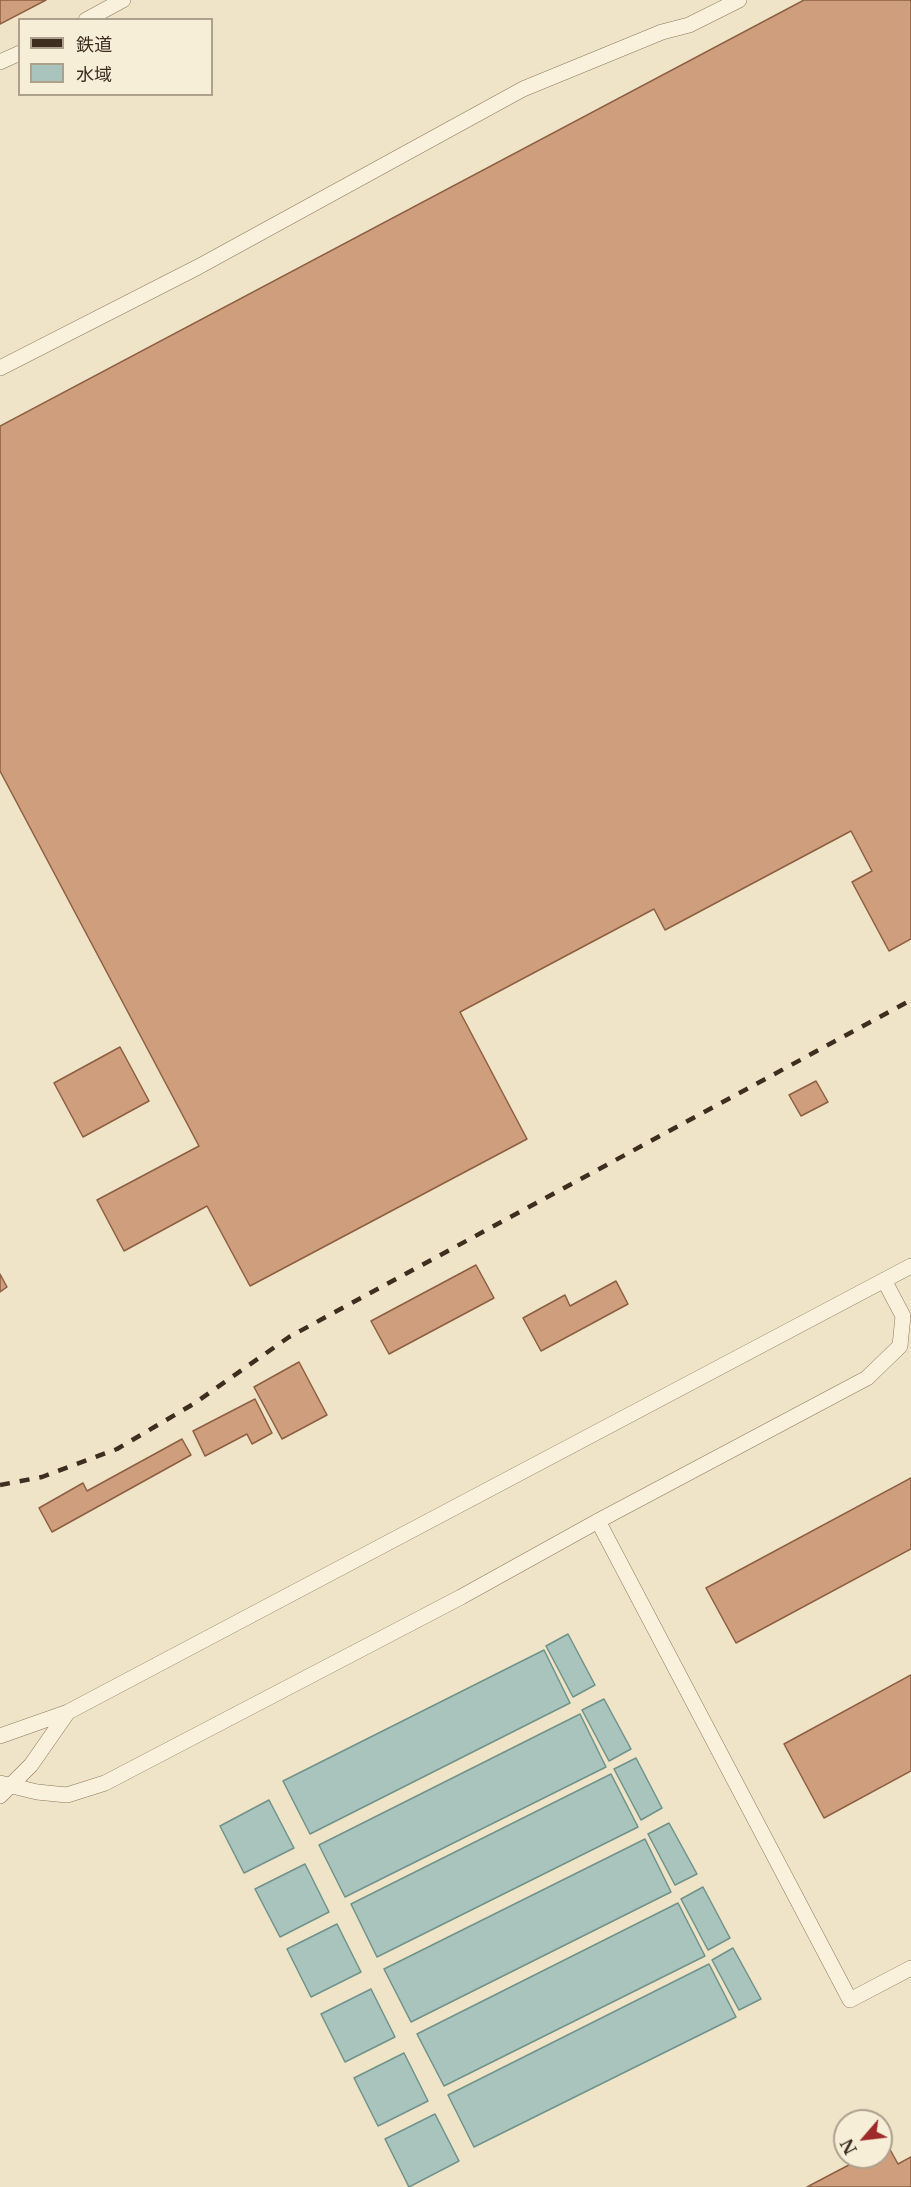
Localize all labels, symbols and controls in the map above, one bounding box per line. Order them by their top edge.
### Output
legend [18,18,213,96]
text: 鉄道 [76,34,112,56]
text: 水域 [76,64,112,86]
north arrow [833,2109,893,2169]
text: N [837,2135,861,2158]

